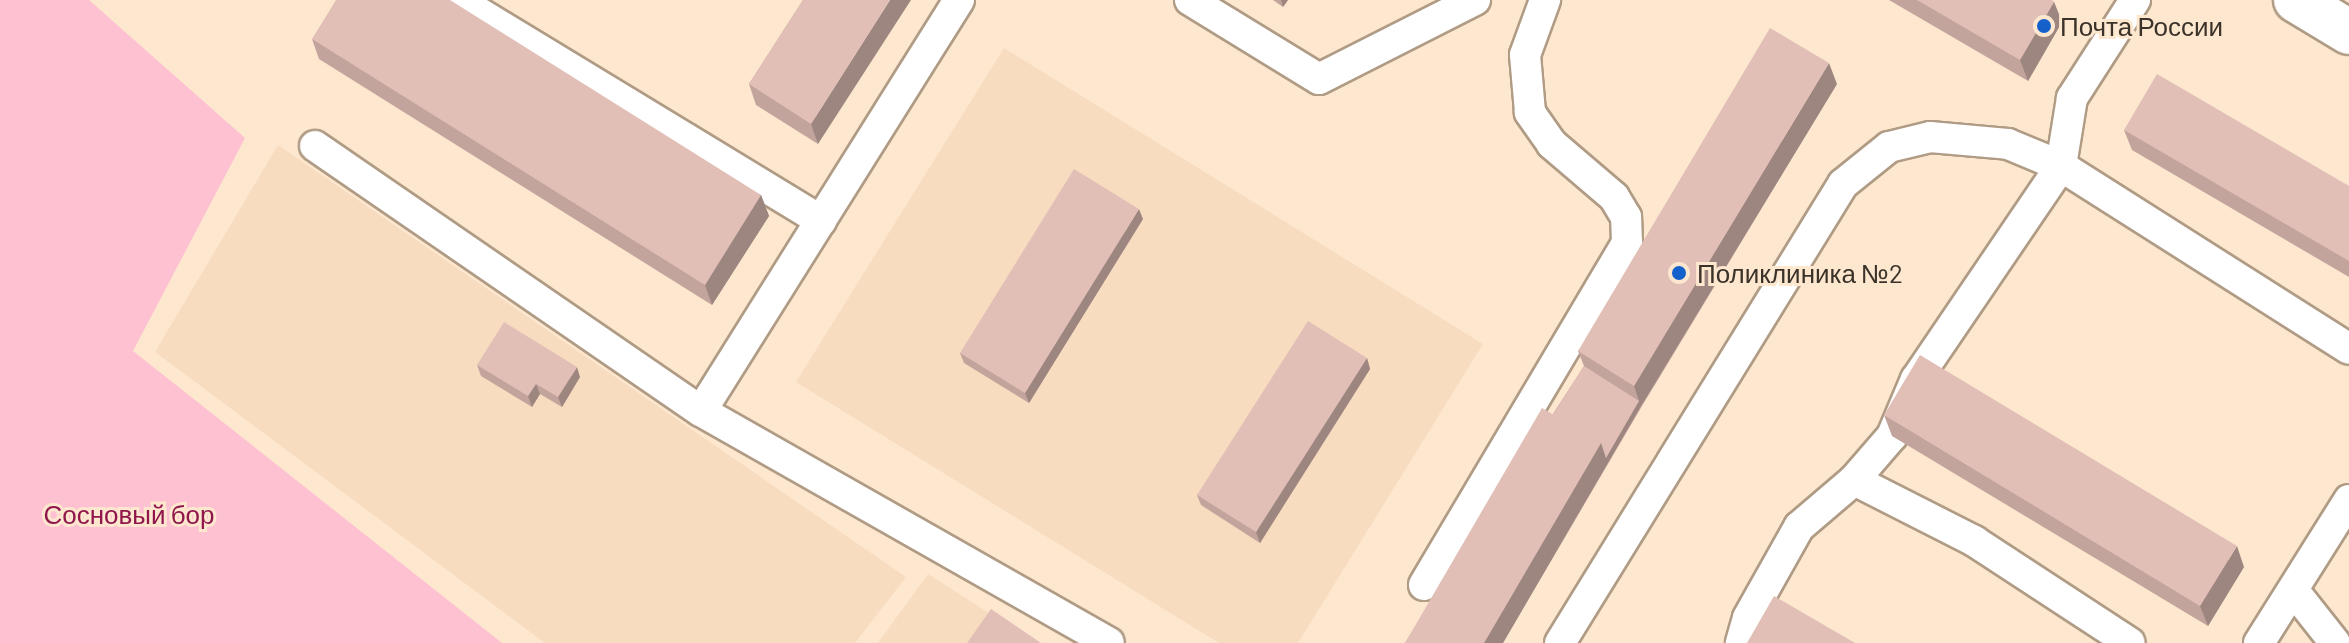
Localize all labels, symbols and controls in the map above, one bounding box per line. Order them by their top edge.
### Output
place label: Почта России [2060,10,2223,42]
marker: Почта России [2035,17,2053,35]
place label: Поликлиника №2 [1697,257,1903,289]
marker: Поликлиника №2 [1668,262,1690,284]
park label: Сосновый бор [43,498,215,530]

